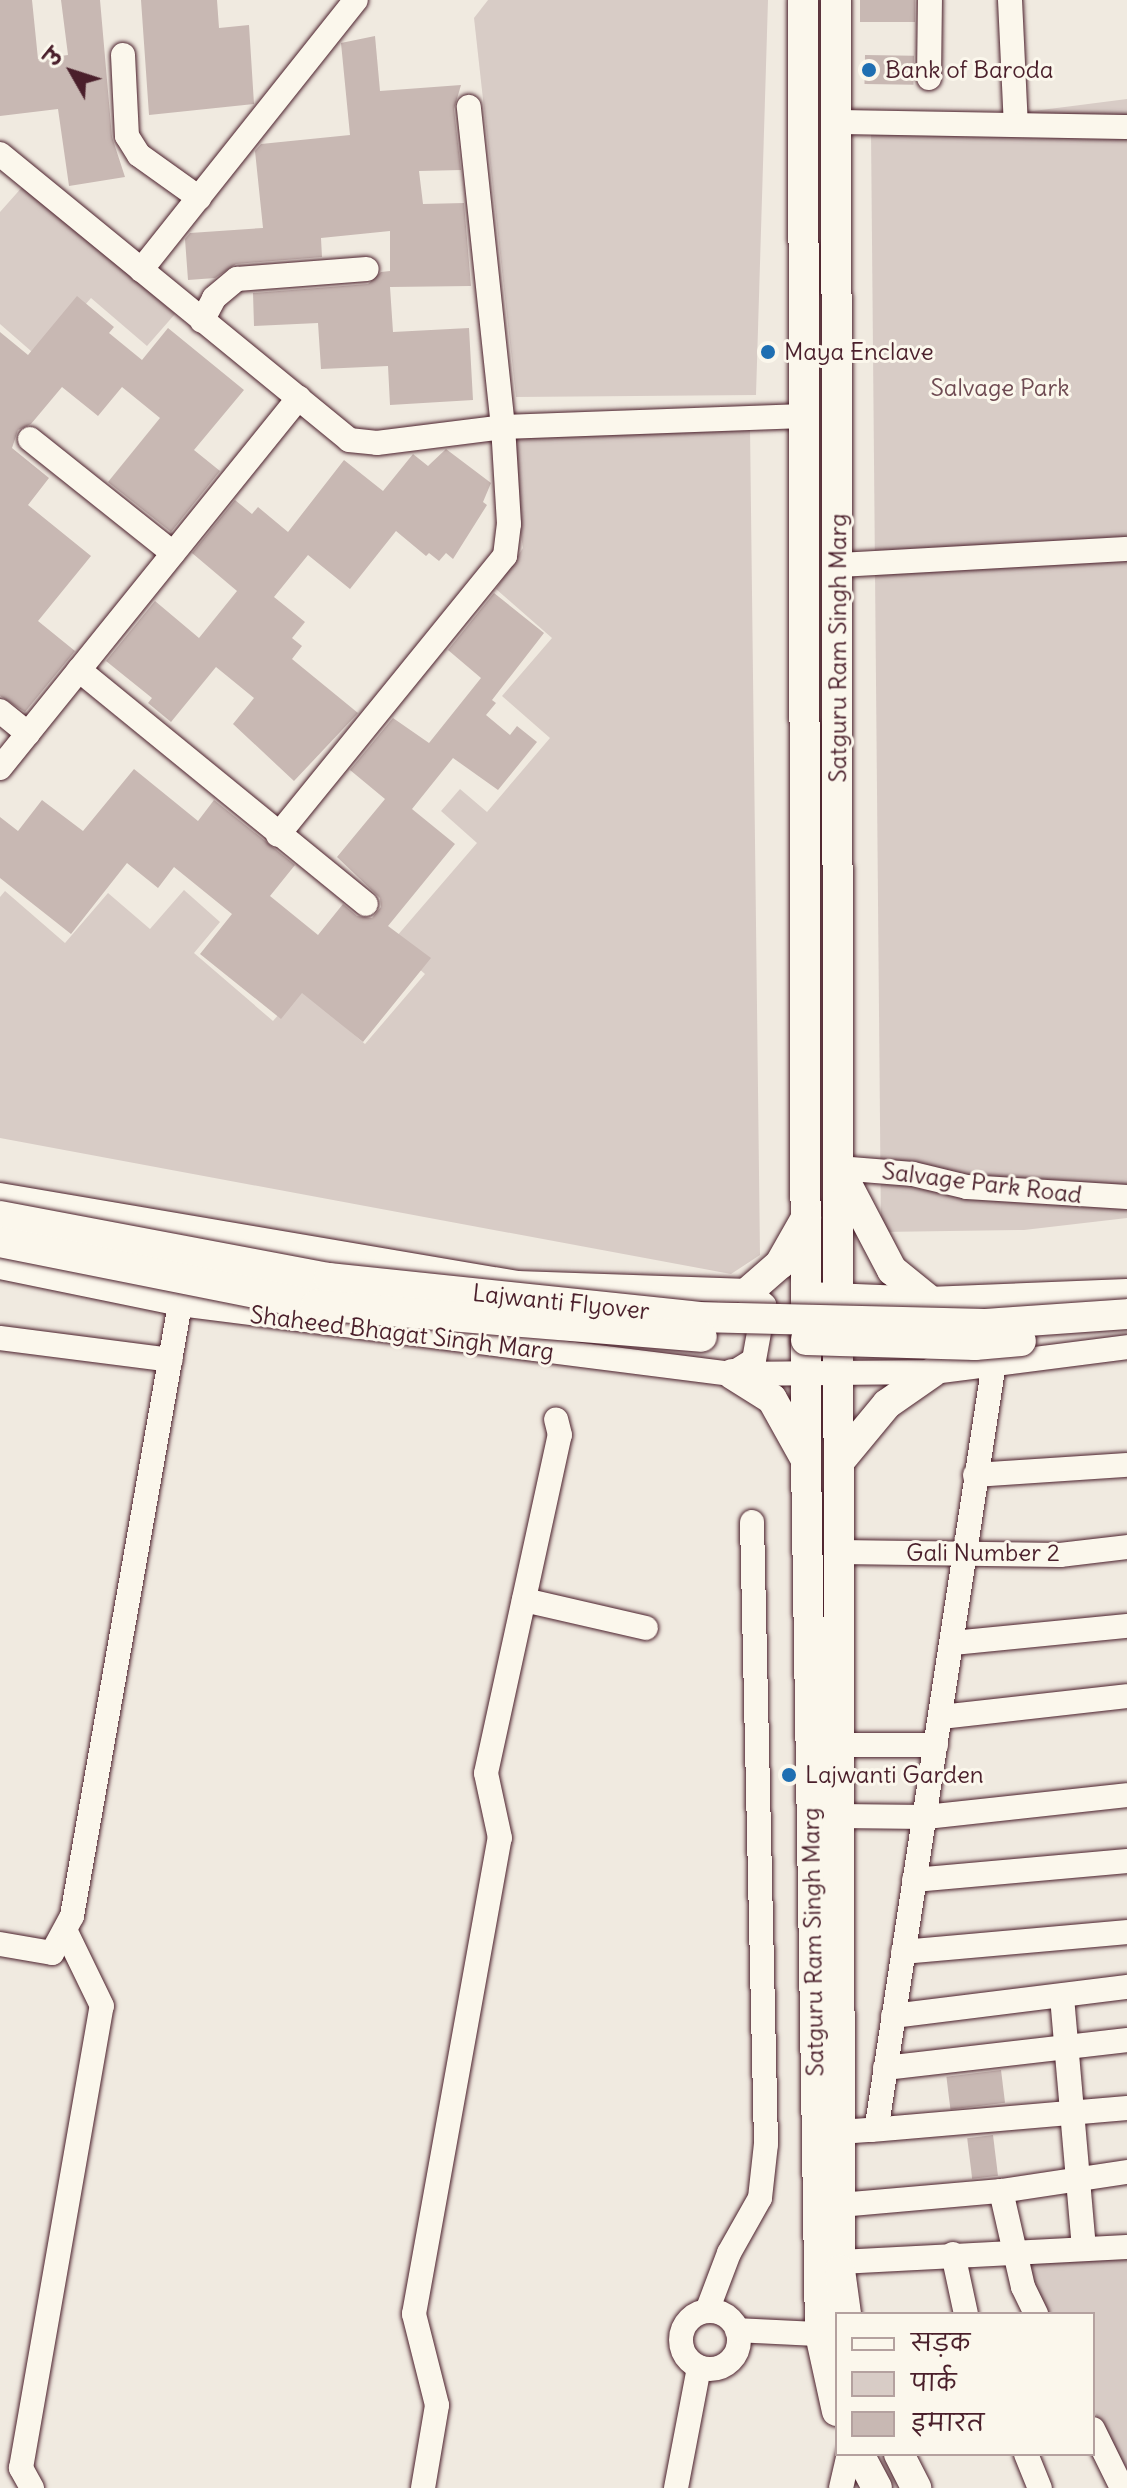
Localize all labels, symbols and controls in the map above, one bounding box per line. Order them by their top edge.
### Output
north arrow [32,32,112,112]
text: उ [38,42,69,71]
place label: Bank of Baroda [885,56,1053,84]
marker: Bank of Baroda [860,61,878,79]
place label: Maya Enclave [784,338,934,366]
marker: Maya Enclave [759,343,777,361]
park label: Salvage Park [930,374,1070,402]
street label: Satguru Ram Singh Marg [824,513,852,783]
street label: Salvage Park Road [880,1156,1084,1210]
street label: Lajwanti Flyover [471,1278,651,1326]
street label: Shaheed Bhagat Singh Marg [248,1300,556,1366]
street label: Gali Number 2 [906,1539,1060,1567]
place label: Lajwanti Garden [805,1761,984,1789]
marker: Lajwanti Garden [780,1766,798,1784]
street label: Satguru Ram Singh Marg [796,1807,830,2077]
legend [835,2312,1095,2456]
text: सड़क [911,2327,970,2357]
text: पार्क [911,2367,956,2397]
text: इमारत [911,2407,984,2437]

